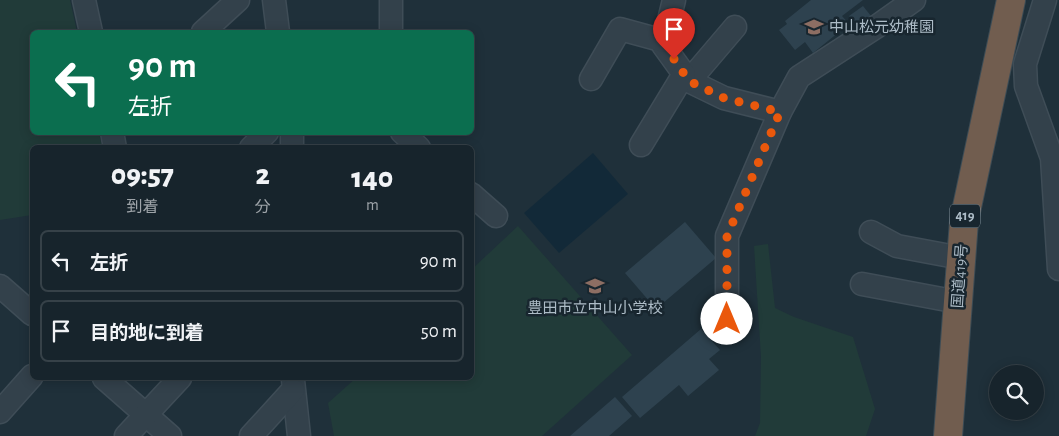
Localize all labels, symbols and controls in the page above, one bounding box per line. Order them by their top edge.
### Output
pin [653,8,695,59]
icon: arrive [660,15,688,43]
school or university icon: 中山松元幼稚園 [803,16,825,38]
place label: 中山松元幼稚園 [829,19,934,35]
text: 90 m [128,49,197,84]
icon: left [45,50,110,115]
text: 左折 [128,96,172,118]
text: 09:57 [111,160,174,190]
text: 2 [255,160,270,190]
text: 140 [351,163,393,193]
text: m [366,197,379,213]
text: 到着 [126,199,158,215]
text: 分 [255,199,271,215]
road number: 419 [950,205,980,228]
street label: 国道419号 [949,243,970,309]
icon: left [47,247,75,275]
text: 90 m [420,252,457,271]
text: 左折 [90,254,128,273]
school or university icon: 豊田市立中山小学校 [584,275,606,297]
position arrow [700,292,752,344]
place label: 豊田市立中山小学校 [527,300,663,316]
icon: arrive [47,317,75,345]
text: 50 m [421,322,457,341]
text: 目的地に到着 [90,324,204,343]
map controls [989,365,1044,420]
button: search [989,365,1044,420]

